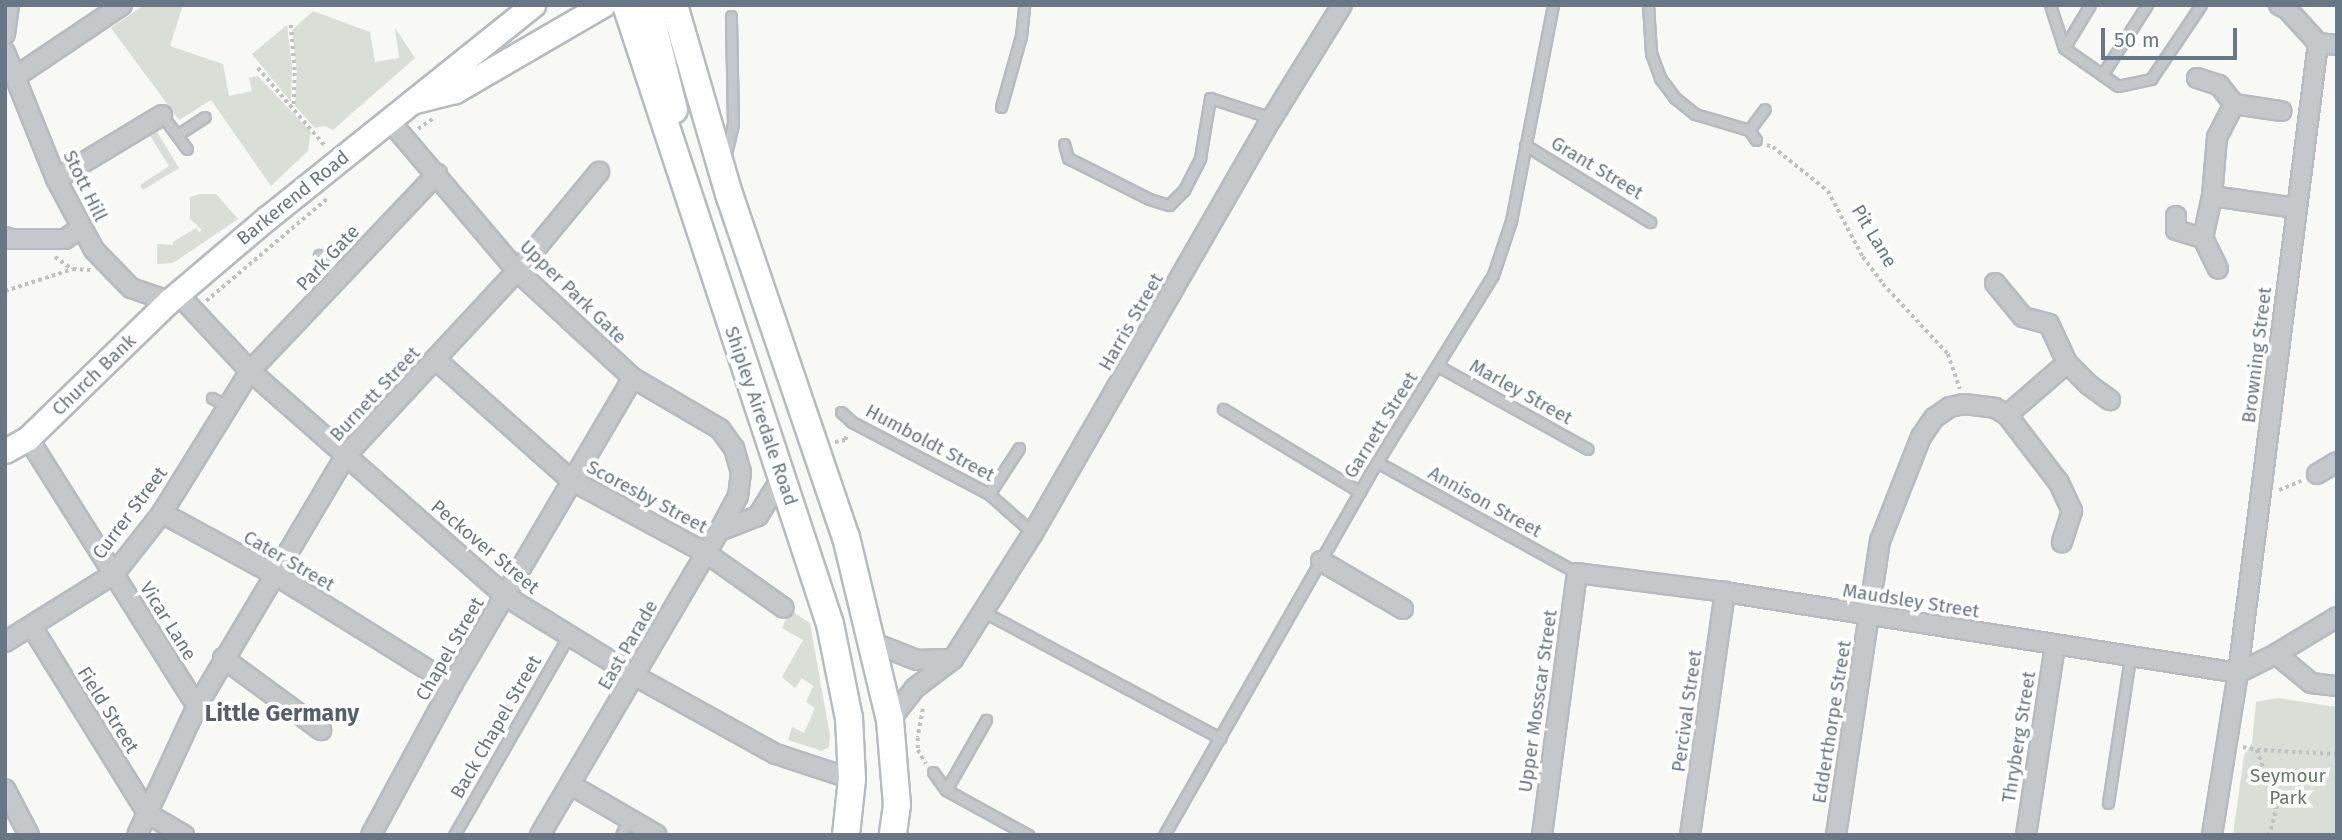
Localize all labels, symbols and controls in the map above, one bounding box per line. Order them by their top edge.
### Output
scale bar [2104,14,2240,58]
text: 50 m [2114,27,2160,53]
street label: Grant Street [1547,132,1647,204]
street label: Barkerend Road [232,146,354,250]
street label: Stott Hill [58,147,112,225]
street label: Pit Lane [1846,200,1902,272]
street label: Park Gate [292,220,364,296]
street label: Upper Park Gate [515,235,631,349]
street label: Harris Street [1094,269,1168,375]
street label: Browning Street [2237,286,2277,424]
street label: Shipley Airedale Road [720,323,802,509]
street label: Church Bank [47,329,141,421]
street label: Burnett Street [325,342,425,446]
street label: Marley Street [1466,354,1576,430]
street label: Garnett Street [1339,367,1423,483]
street label: Humboldt Street [862,399,998,487]
street label: Scoresby Street [583,456,711,538]
street label: Annison Street [1424,461,1546,543]
street label: Currer Street [88,462,172,564]
street label: Peckover Street [426,495,544,599]
street label: Cater Street [239,526,339,596]
street label: Vicar Lane [135,577,201,665]
street label: Maudsley Street [1841,579,1981,623]
street label: Chapel Street [411,593,489,705]
street label: East Parade [593,596,663,694]
street label: Upper Mosscar Street [1514,608,1562,794]
street label: Edderthorpe Street [1808,639,1856,805]
street label: Percival Street [1667,648,1707,774]
street label: Back Chapel Street [446,651,546,803]
street label: Field Street [72,662,144,758]
street label: Thryberg Street [1997,670,2041,804]
district label: Little Germany [205,699,359,727]
park label: Seymour Park [2250,765,2326,809]

